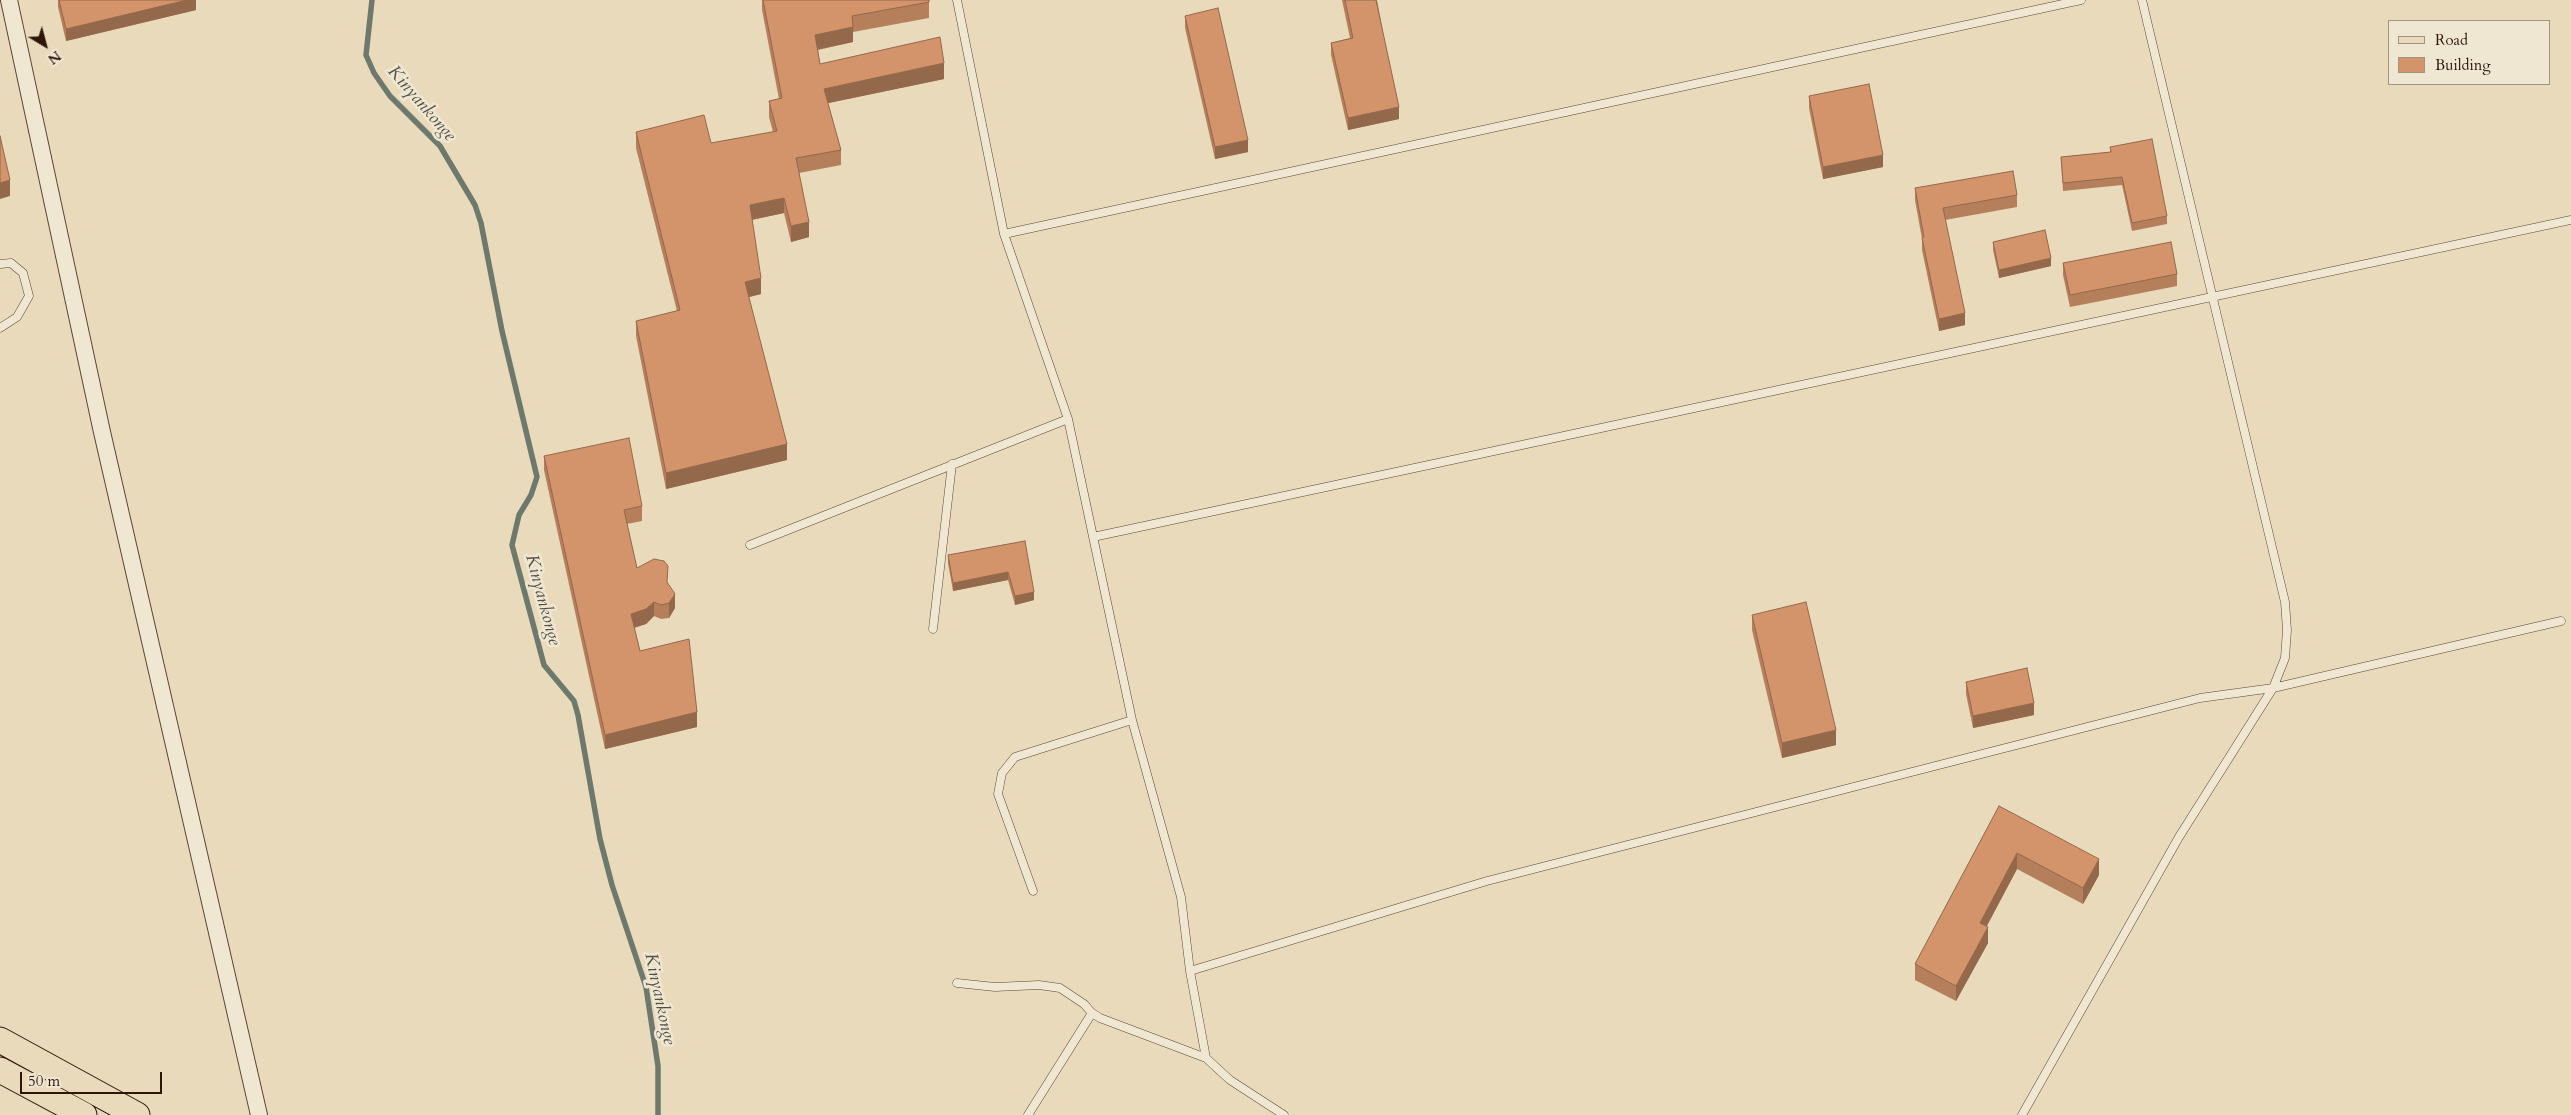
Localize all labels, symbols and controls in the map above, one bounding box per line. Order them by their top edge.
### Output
north arrow [20,20,70,70]
legend [2388,20,2551,85]
text: Road [2435,30,2468,50]
text: N [44,46,65,69]
text: Building [2435,55,2491,75]
water label: Kinyankonge [382,62,460,146]
water label: Kinyankonge [520,552,564,648]
water label: Kinyankonge [639,951,679,1047]
scale bar [22,1062,165,1094]
text: 50 m [28,1071,60,1091]

